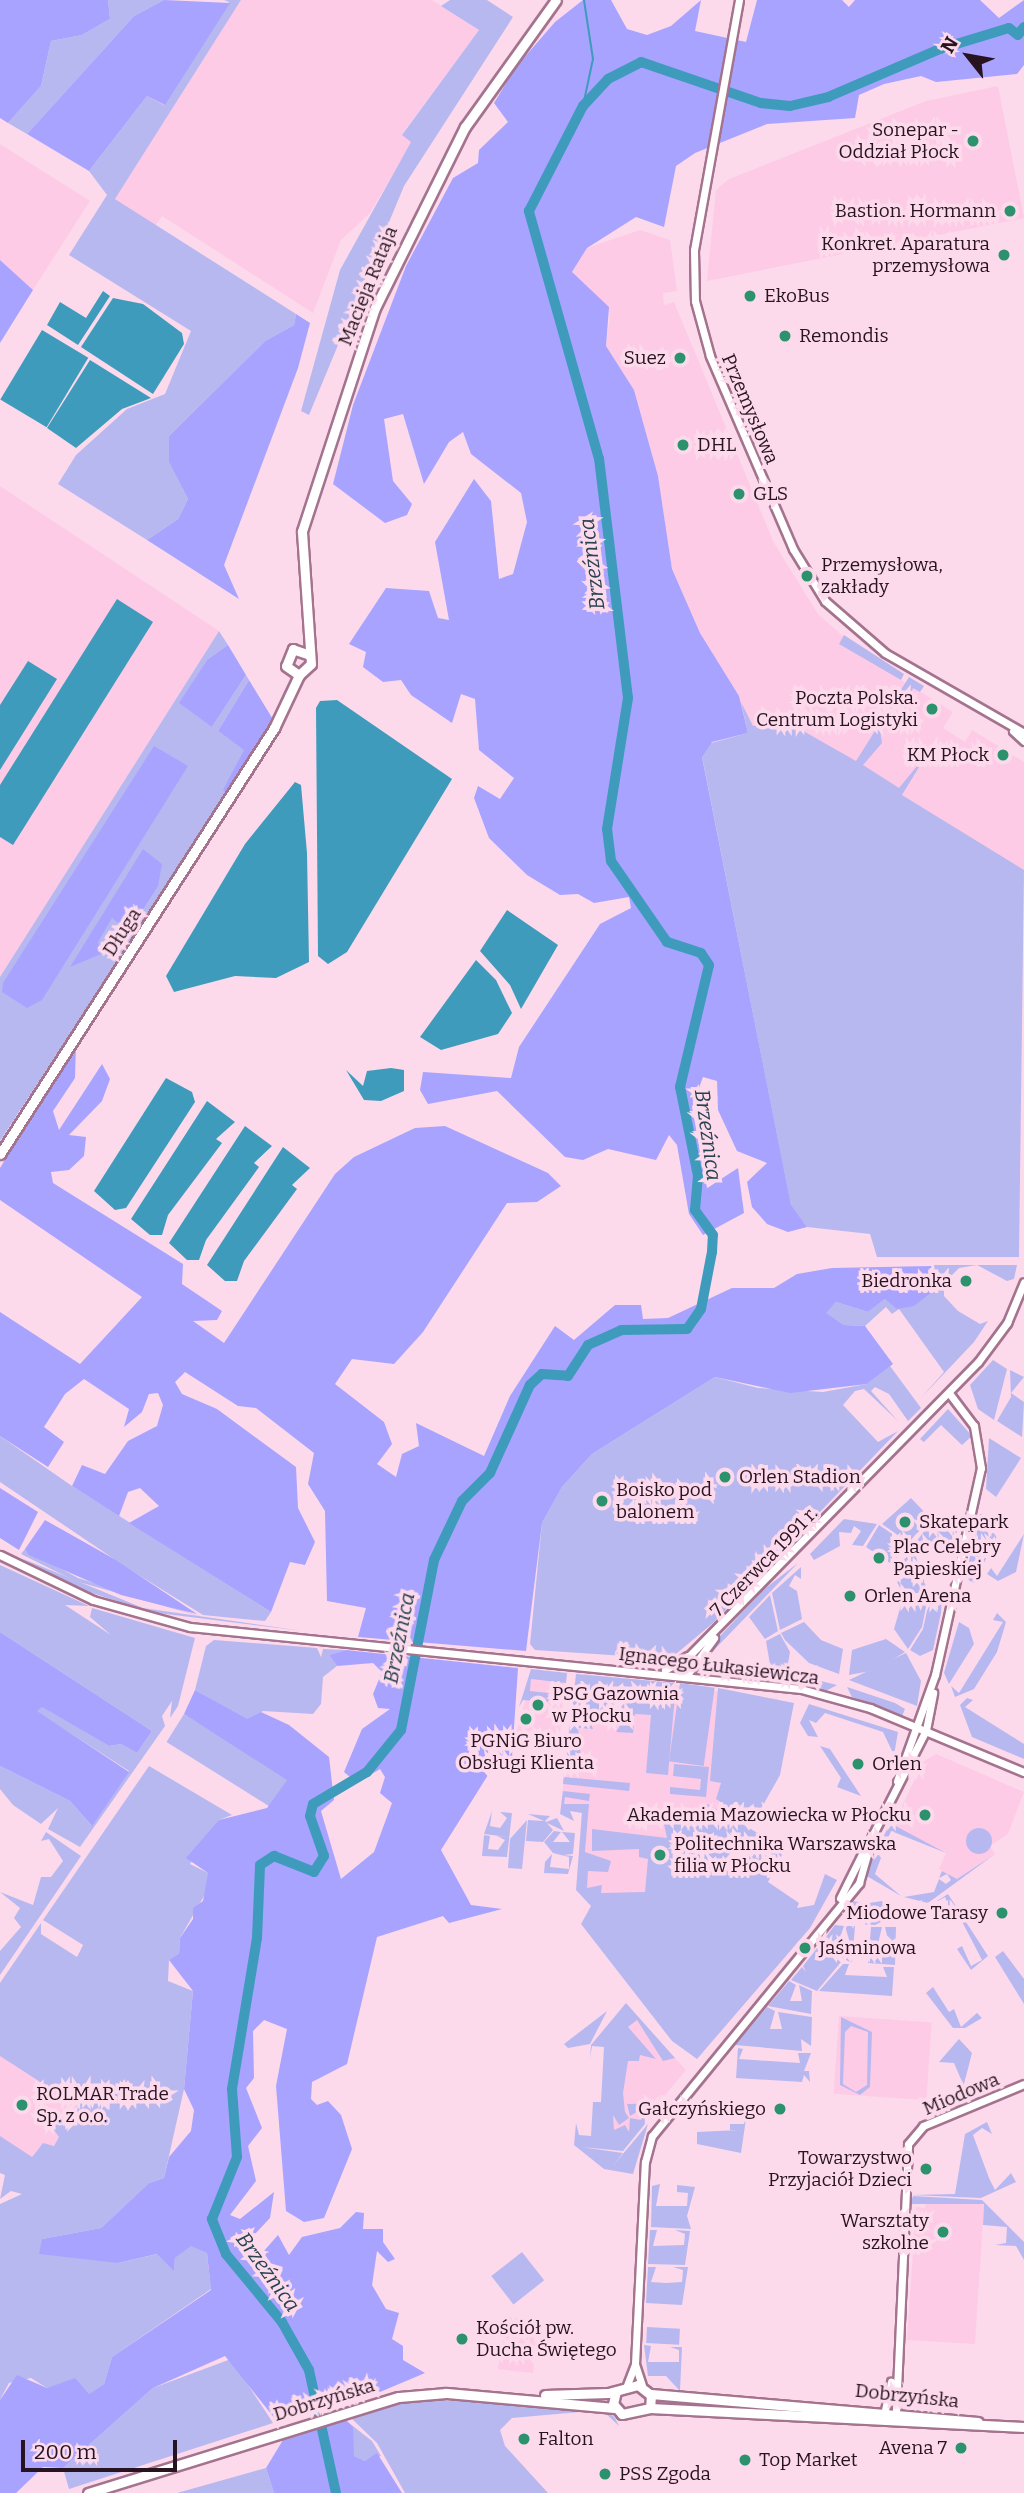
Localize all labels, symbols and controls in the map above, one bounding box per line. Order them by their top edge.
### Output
north arrow [933,21,1003,91]
text: N [936,33,963,57]
place label: Sonepar - Oddział Płock [839,119,959,163]
marker: Sonepar - Oddział Płock [965,133,981,149]
place label: Bastion. Hormann [835,200,996,222]
marker: Bastion. Hormann [1002,203,1018,219]
street label: Macieja Rataja [334,223,402,349]
place label: Konkret. Aparatura przemysłowa [821,233,990,277]
marker: Konkret. Aparatura przemysłowa [996,247,1012,263]
place label: EkoBus [764,285,830,307]
marker: EkoBus [742,288,758,304]
place label: Remondis [799,325,889,347]
marker: Remondis [777,328,793,344]
place label: Suez [624,347,666,369]
marker: Suez [672,350,688,366]
street label: Przemysłowa [717,350,783,468]
place label: DHL [697,434,736,456]
marker: DHL [675,437,691,453]
place label: GLS [753,483,788,505]
marker: GLS [731,486,747,502]
water label: Brzeźnica [574,517,610,611]
place label: Przemysłowa, zakłady [821,554,943,598]
marker: Przemysłowa, zakłady [799,568,815,584]
place label: Poczta Polska. Centrum Logistyki [756,687,918,731]
marker: Poczta Polska. Centrum Logistyki [924,701,940,717]
place label: KM Płock [907,744,989,766]
marker: KM Płock [995,747,1011,763]
street label: Długa [98,904,146,960]
water label: Brzeźnica [689,1088,727,1182]
place label: Biedronka [861,1270,952,1292]
marker: Biedronka [958,1273,974,1289]
place label: Orlen Stadion [739,1466,861,1488]
marker: Orlen Stadion [717,1469,733,1485]
place label: Boisko pod balonem [616,1479,712,1523]
marker: Boisko pod balonem [594,1493,610,1509]
street label: 7 Czerwca 1991 r. [706,1502,822,1622]
place label: Skatepark [919,1511,1009,1533]
marker: Skatepark [897,1514,913,1530]
place label: Plac Celebry Papieskiej [893,1536,1001,1580]
marker: Plac Celebry Papieskiej [871,1550,887,1566]
place label: Orlen Arena [864,1585,971,1607]
marker: Orlen Arena [842,1588,858,1604]
water label: Brzeźnica [378,1590,420,1686]
street label: Ignacego Łukasiewicza [618,1642,820,1690]
place label: PSG Gazownia w Płocku [552,1683,679,1727]
marker: PSG Gazownia w Płocku [530,1697,546,1713]
marker: PGNiG Biuro Obsługi Klienta [518,1711,534,1727]
place label: PGNiG Biuro Obsługi Klienta [458,1730,594,1774]
place label: Orlen [872,1753,922,1775]
marker: Orlen [850,1756,866,1772]
place label: Akademia Mazowiecka w Płocku [627,1804,911,1826]
marker: Akademia Mazowiecka w Płocku [917,1807,933,1823]
place label: Politechnika Warszawska filia w Płocku [674,1833,896,1877]
marker: Politechnika Warszawska filia w Płocku [652,1847,668,1863]
place label: Miodowe Tarasy [846,1902,988,1924]
marker: Miodowe Tarasy [994,1905,1010,1921]
place label: Jaśminowa [819,1937,916,1959]
marker: Jaśminowa [797,1940,813,1956]
street label: Miodowa [919,2068,1003,2120]
place label: ROLMAR Trade Sp. z o.o. [36,2083,169,2127]
marker: ROLMAR Trade Sp. z o.o. [14,2097,30,2113]
place label: Gałczyńskiego [638,2098,766,2120]
marker: Gałczyńskiego [772,2101,788,2117]
place label: Towarzystwo Przyjaciół Dzieci [768,2147,912,2191]
marker: Towarzystwo Przyjaciół Dzieci [918,2161,934,2177]
place label: Warsztaty szkolne [841,2210,929,2254]
marker: Warsztaty szkolne [935,2224,951,2240]
water label: Brzeźnica [231,2227,305,2317]
place label: Kościół pw. Ducha Świętego [476,2317,617,2361]
marker: Kościół pw. Ducha Świętego [454,2331,470,2347]
street label: Dobrzyńska [271,2374,377,2426]
street label: Dobrzyńska [854,2379,960,2413]
scale bar [24,2426,180,2470]
place label: Falton [538,2428,594,2450]
marker: Falton [516,2431,532,2447]
place label: Avena 7 [879,2437,947,2459]
text: 200 m [34,2439,97,2465]
marker: Avena 7 [953,2440,969,2456]
place label: Top Market [759,2449,858,2471]
marker: Top Market [737,2452,753,2468]
place label: PSS Zgoda [619,2463,711,2485]
marker: PSS Zgoda [597,2466,613,2482]

